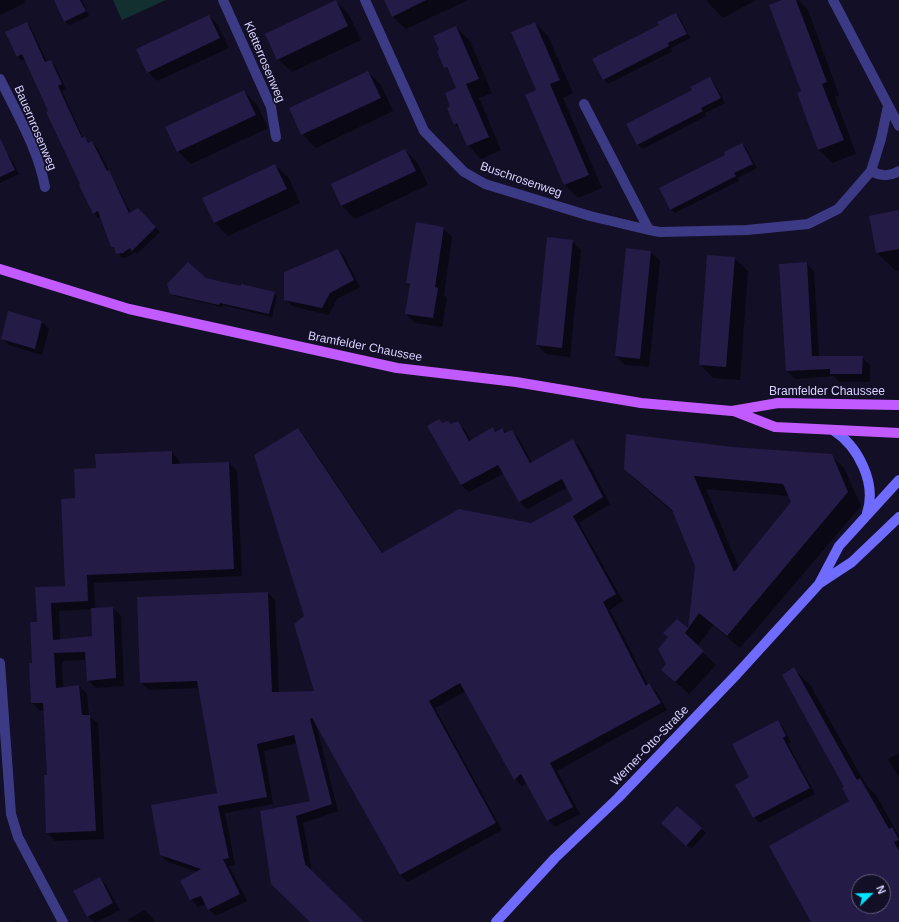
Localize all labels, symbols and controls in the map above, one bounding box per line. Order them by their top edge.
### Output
street label: Kletterrosenweg [240,19,288,105]
street label: Bauernrosenweg [11,83,59,173]
street label: Buschrosenweg [478,159,564,201]
street label: Bramfelder Chaussee [307,329,423,365]
street label: Bramfelder Chaussee [769,385,885,399]
street label: Werner-Otto-Straße [608,703,692,789]
north arrow [851,874,891,914]
text: N [874,884,888,896]

